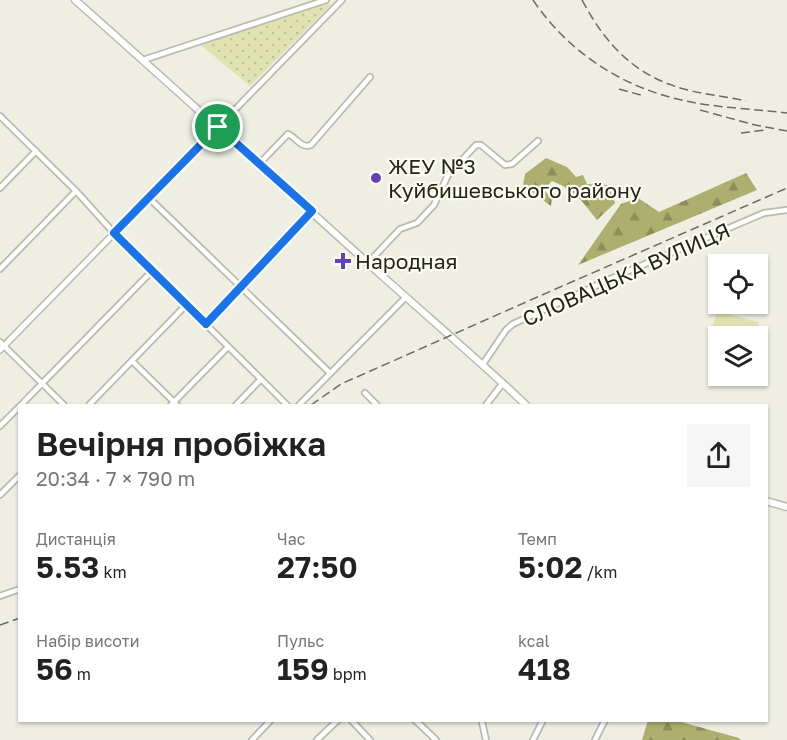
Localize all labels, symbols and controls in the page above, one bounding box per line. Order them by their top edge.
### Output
pin [192,101,243,152]
icon: arrive [201,110,234,143]
place label: ЖЕУ №3 Куйбишевського району [388,153,642,203]
marker: ЖЕУ №3 Куйбишевського району [369,171,383,185]
street label: СЛОВАЦЬКА ВУЛИЦЯ [518,216,734,332]
place label: Народная [355,248,457,274]
marker: Народная [336,254,350,268]
map controls [708,254,768,386]
button: locate [708,254,768,314]
button: layers [708,326,768,386]
text: Вечірня пробіжка [36,424,326,463]
button: share [687,424,750,487]
text: 20:34 · 7 × 790 m [36,466,195,490]
text: Дистанція [36,529,116,549]
text: Час [277,529,305,549]
text: Темп [518,529,557,549]
text: 5.53 [36,549,99,585]
text: 27:50 [277,549,358,585]
text: 5:02 [518,549,582,585]
text: km [99,562,127,582]
text: /km [582,562,617,582]
text: Набір висоти [36,631,139,651]
text: Пульс [277,631,324,651]
text: kcal [518,631,550,651]
text: 56 [36,651,73,687]
text: 159 [277,651,329,687]
text: 418 [518,651,571,687]
text: m [73,664,91,684]
text: bpm [329,664,367,684]

